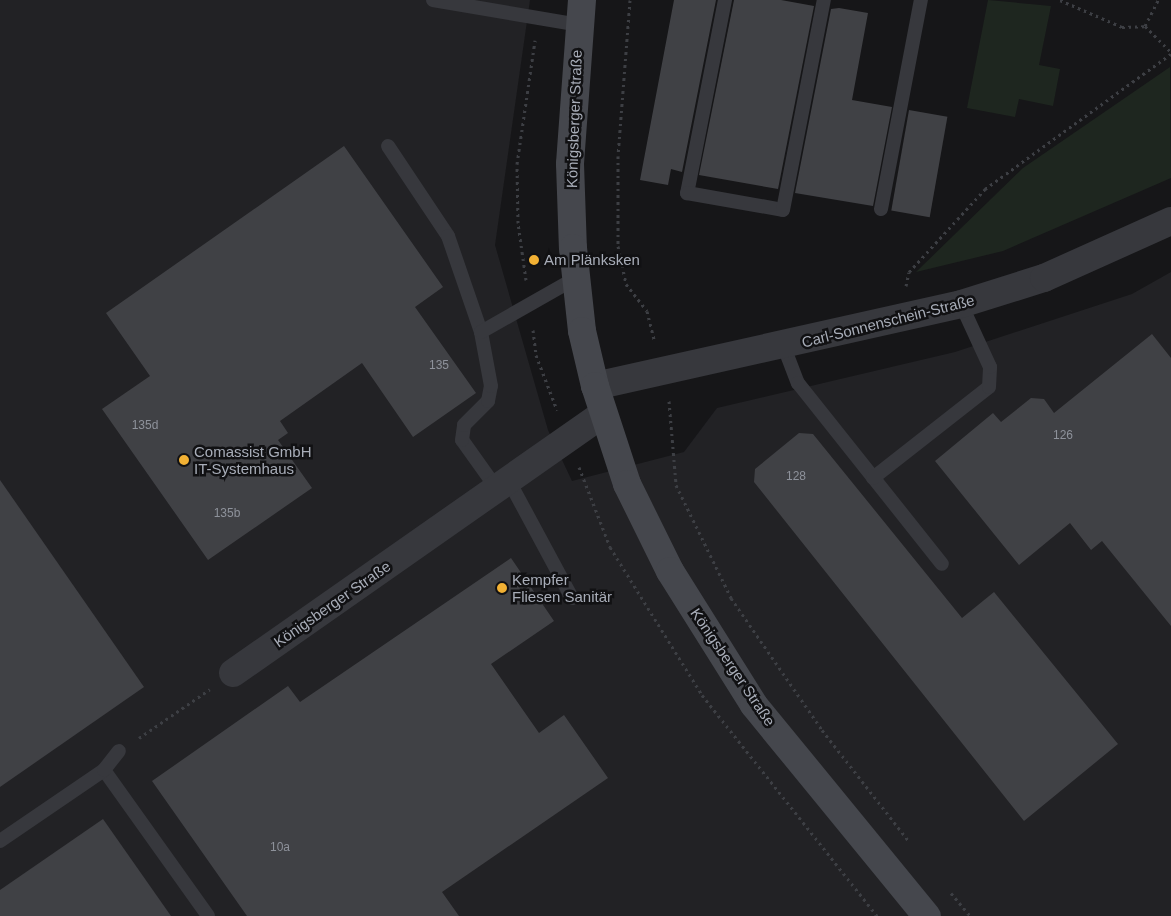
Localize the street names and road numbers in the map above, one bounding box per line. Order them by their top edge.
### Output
street label: Königsberger Straße [563,50,585,188]
street label: Carl-Sonnenschein-Straße [800,291,976,351]
street label: Königsberger Straße [270,557,394,651]
street label: Königsberger Straße [687,605,779,729]

